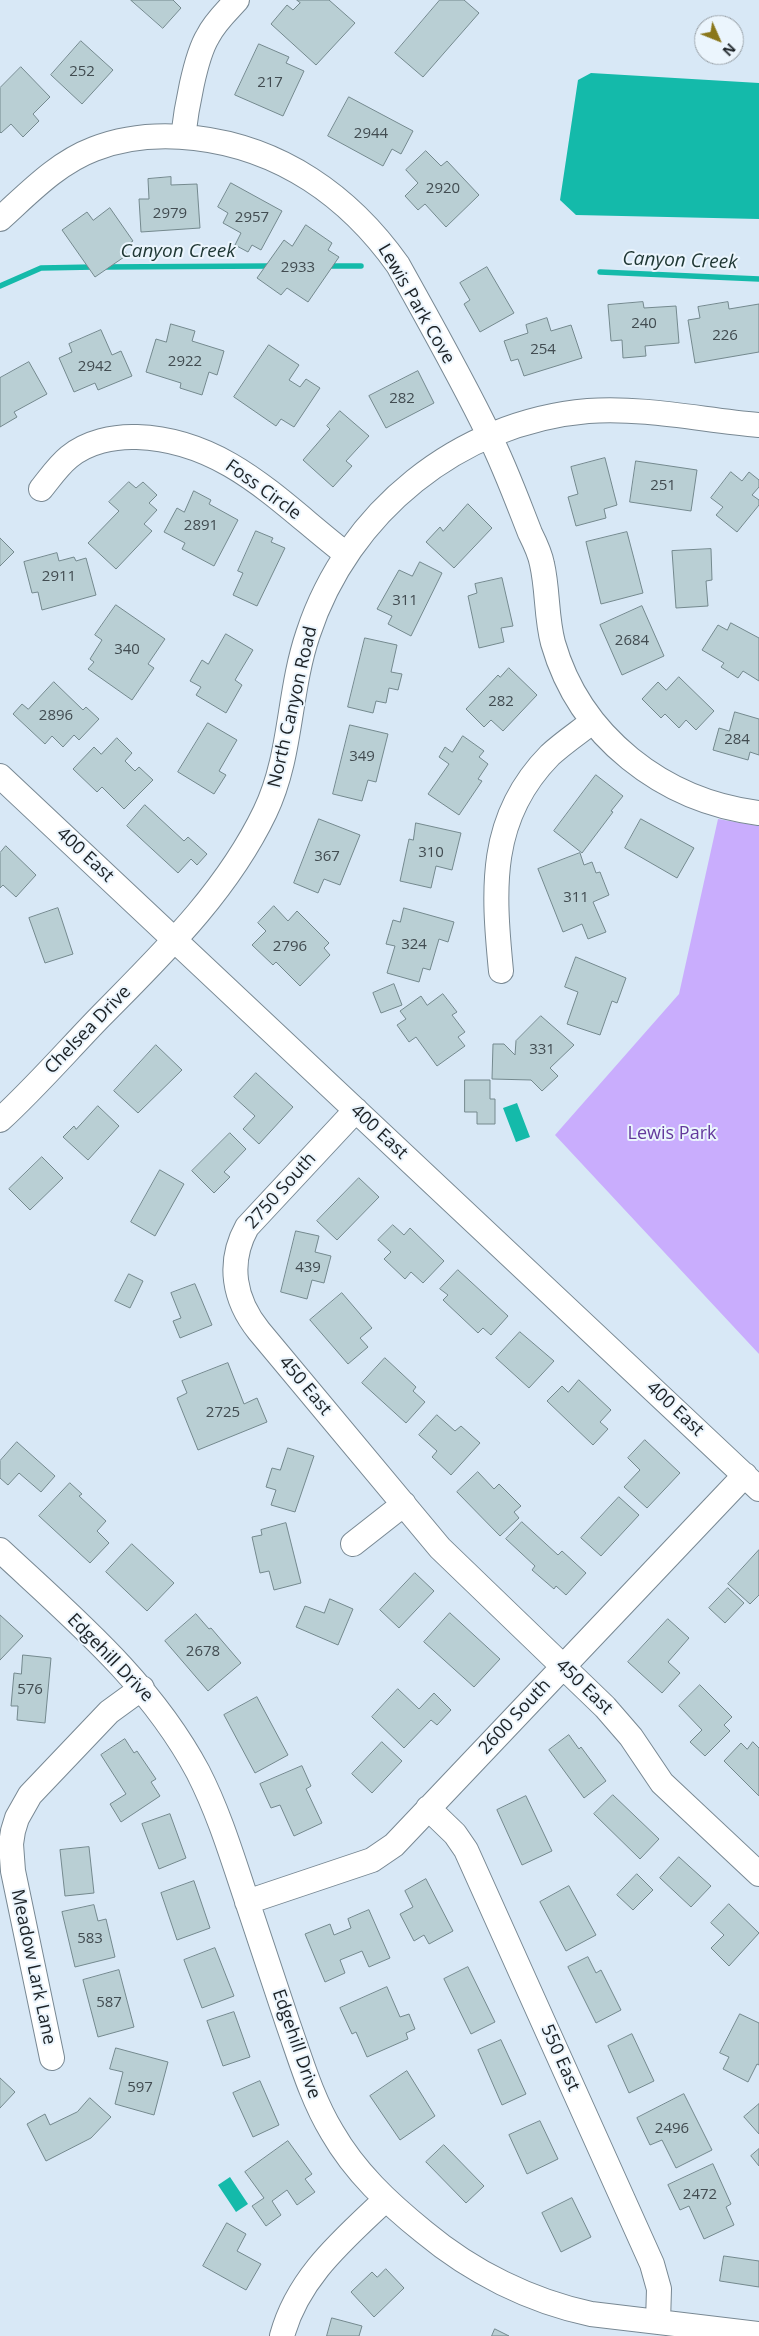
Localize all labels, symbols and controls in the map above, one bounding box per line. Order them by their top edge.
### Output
north arrow [694,15,744,65]
text: N [719,39,740,61]
house number: 252 [69,63,95,81]
house number: 217 [257,74,283,92]
house number: 2944 [354,125,388,143]
house number: 2920 [426,180,460,198]
house number: 2979 [153,205,187,223]
house number: 2957 [235,209,269,227]
street label: Lewis Park Cove [373,240,459,368]
water label: Canyon Creek [120,241,236,263]
water label: Canyon Creek [622,248,738,274]
house number: 2933 [281,259,315,277]
house number: 240 [631,315,657,333]
house number: 226 [712,327,738,345]
house number: 254 [530,341,556,359]
house number: 2922 [168,353,202,371]
house number: 2942 [78,358,112,376]
house number: 282 [389,390,415,408]
street label: Foss Circle [221,455,305,525]
house number: 251 [650,477,676,495]
house number: 2891 [184,517,218,535]
house number: 2911 [42,568,76,586]
house number: 311 [392,592,418,610]
street label: North Canyon Road [264,624,322,790]
house number: 2684 [615,632,649,650]
house number: 340 [114,641,140,659]
house number: 282 [488,693,514,711]
house number: 2896 [39,707,73,725]
house number: 284 [724,731,750,749]
house number: 349 [349,748,375,766]
street label: 400 East [52,823,118,887]
house number: 310 [418,844,444,862]
house number: 367 [314,848,340,866]
house number: 311 [563,889,589,907]
house number: 324 [401,936,427,954]
house number: 2796 [273,938,307,956]
street label: Chelsea Drive [40,981,136,1079]
house number: 331 [529,1041,555,1059]
street label: 400 East [346,1100,412,1164]
park label: Lewis Park [628,1123,716,1145]
street label: 2750 South [241,1148,321,1234]
house number: 439 [295,1259,321,1277]
street label: 450 East [274,1352,336,1420]
street label: 400 East [642,1377,708,1441]
house number: 2725 [206,1404,240,1422]
street label: Edgehill Drive [63,1609,157,1707]
house number: 2678 [186,1643,220,1661]
street label: 450 East [551,1655,617,1719]
street label: 2600 South [475,1675,555,1759]
house number: 576 [17,1681,43,1699]
street label: Meadow Lark Lane [6,1887,60,2047]
house number: 583 [77,1930,103,1948]
street label: Edgehill Drive [267,1986,325,2102]
house number: 587 [96,1994,122,2012]
street label: 550 East [536,2021,584,2095]
house number: 597 [127,2079,153,2097]
house number: 2496 [655,2120,689,2138]
house number: 2472 [683,2186,717,2204]

